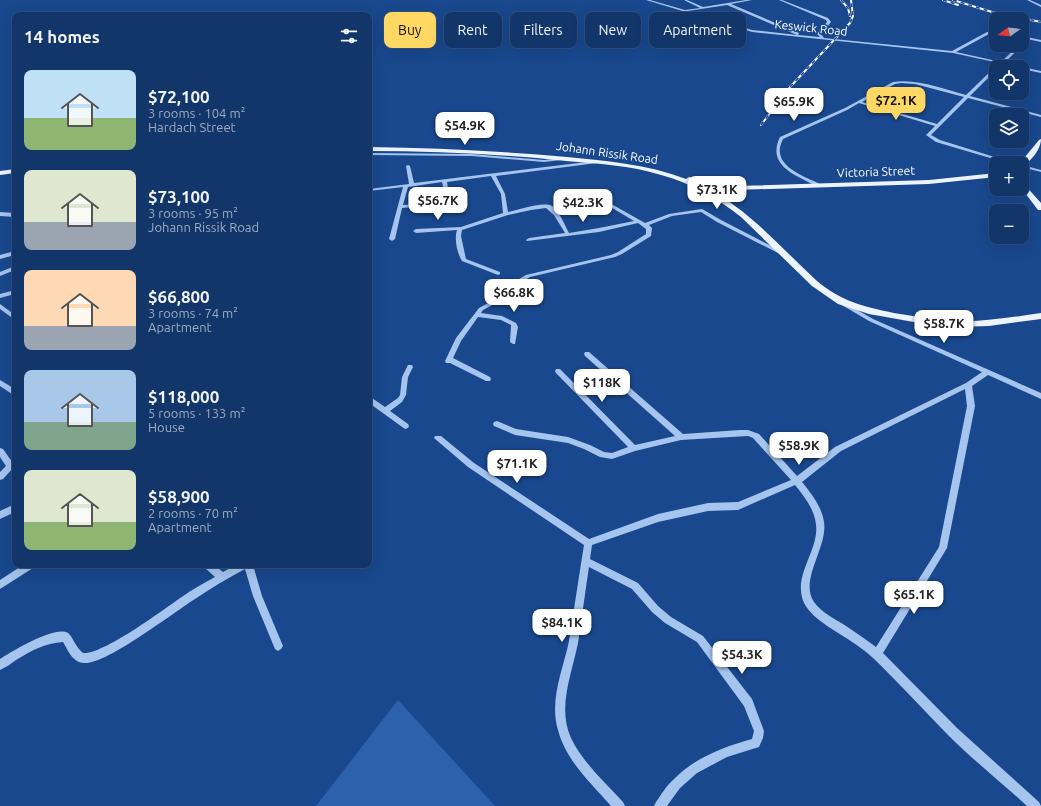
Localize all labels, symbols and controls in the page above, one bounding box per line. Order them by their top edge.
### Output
chip: Buy [384,12,436,48]
chip: Rent [444,12,502,48]
chip: Filters [510,12,577,48]
chip: New [585,12,641,48]
chip: Apartment [649,12,746,48]
north arrow [989,12,1029,52]
map controls [989,12,1029,244]
street label: Keswick Road [774,17,848,38]
icon: filters [338,25,360,47]
text: 14 homes [24,27,100,46]
button: locate [989,60,1029,100]
icon: home [56,86,104,134]
text: $72,100 [148,87,210,106]
pin: $72.1K [863,87,929,121]
pin: $65.9K [761,88,827,122]
text: $72.1K [875,93,917,107]
text: $65.9K [773,94,815,108]
text: 3 rooms · 104 m² [148,106,245,120]
button: layers [989,108,1029,148]
pin: $54.9K [432,112,498,146]
text: $54.9K [444,118,486,132]
text: Hardach Street [148,120,236,134]
street label: Johann Rissik Road [555,139,659,166]
button: + [989,156,1029,196]
street label: Victoria Street [837,164,916,179]
pin: $73.1K [684,176,750,210]
text: $73.1K [696,182,738,196]
icon: home [56,186,104,234]
text: $73,100 [148,187,210,206]
pin: $56.7K [405,187,471,221]
pin: $42.3K [550,189,616,223]
text: $56.7K [417,193,459,207]
text: $42.3K [562,195,604,209]
button: − [989,204,1029,244]
text: 3 rooms · 95 m² [148,206,238,220]
text: Johann Rissik Road [148,220,259,234]
pin: $66.8K [481,279,547,313]
text: $66.8K [493,285,535,299]
icon: home [56,286,104,334]
text: $66,800 [148,287,210,306]
text: 3 rooms · 74 m² [148,306,238,320]
pin: $58.7K [911,310,977,344]
text: $58.7K [923,316,965,330]
text: Apartment [148,320,212,334]
pin: $118K [574,369,630,403]
text: $118K [583,375,621,389]
icon: home [56,386,104,434]
text: $118,000 [148,387,219,406]
text: 5 rooms · 133 m² [148,406,245,420]
text: House [148,420,185,434]
pin: $58.9K [766,432,832,466]
text: $58.9K [778,438,820,452]
pin: $71.1K [484,450,550,484]
text: $71.1K [496,456,538,470]
icon: home [56,486,104,534]
text: $58,900 [148,487,210,506]
text: 2 rooms · 70 m² [148,506,238,520]
text: Apartment [148,520,212,534]
pin: $65.1K [881,581,947,615]
text: $65.1K [893,587,935,601]
pin: $84.1K [529,609,595,643]
text: $84.1K [541,615,583,629]
pin: $54.3K [709,641,775,675]
text: $54.3K [721,647,763,661]

